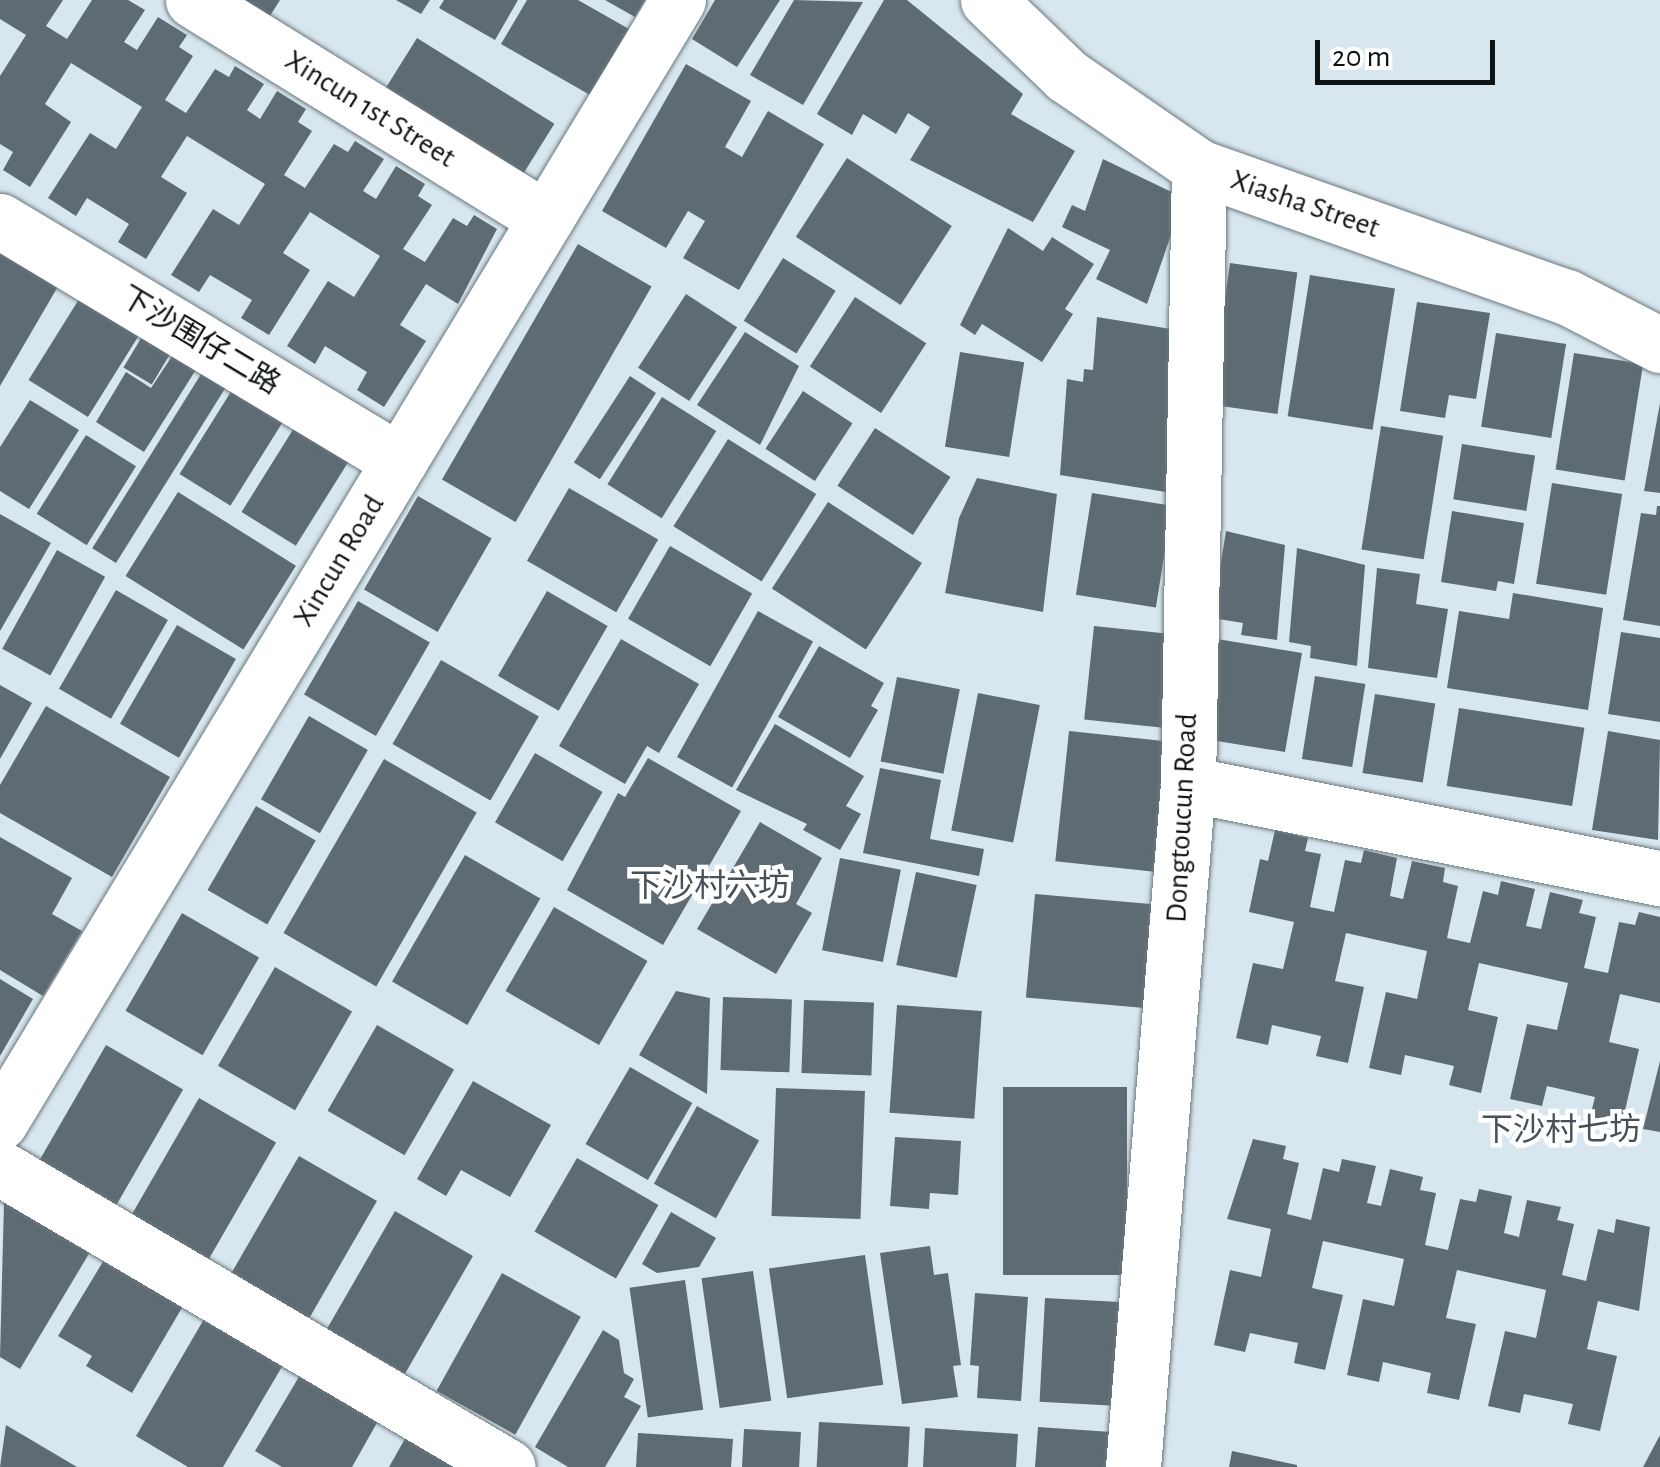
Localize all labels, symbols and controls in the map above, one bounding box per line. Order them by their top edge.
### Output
scale bar [1320,20,1500,82]
street label: Xincun 1st Street [278,42,462,176]
text: 20 m [1332,42,1390,72]
street label: Xiasha Street [1226,162,1384,246]
street label: 下沙围仔二路 [114,279,286,403]
street label: Xincun Road [286,489,392,633]
street label: Dongtoucun Road [1159,712,1205,924]
district label: 下沙村六坊 [630,867,790,905]
district label: 下沙村七坊 [1481,1111,1641,1149]

